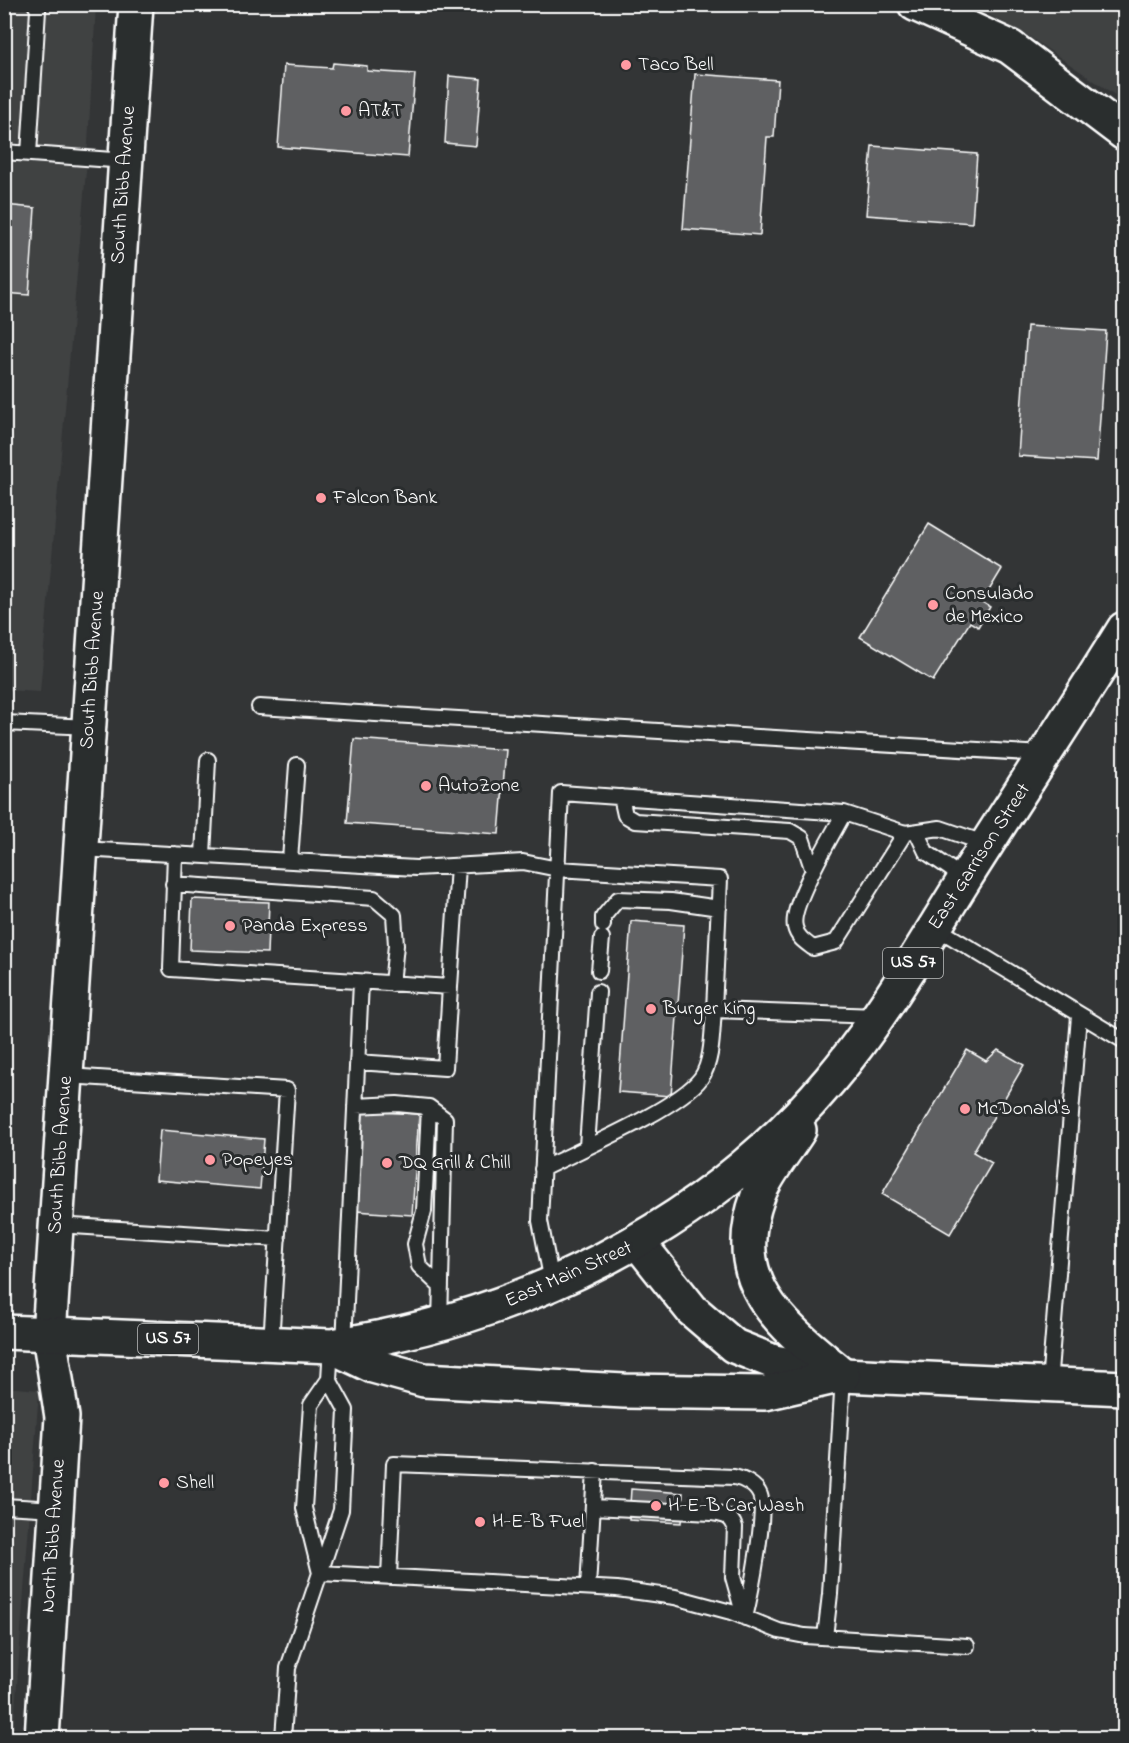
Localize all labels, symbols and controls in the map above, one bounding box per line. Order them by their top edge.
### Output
place label: Taco Bell [638,51,714,80]
marker: Taco Bell [619,58,633,72]
place label: AT&T [358,97,402,126]
marker: AT&T [339,104,353,118]
street label: South Bibb Avenue [104,105,144,265]
place label: Falcon Bank [332,484,437,513]
marker: Falcon Bank [314,491,328,505]
place label: Consulado de Mexico [945,580,1034,632]
street label: South Bibb Avenue [73,590,113,750]
marker: Consulado de Mexico [926,598,940,612]
place label: AutoZone [438,772,519,801]
street label: East Garrison Street [922,778,1039,936]
marker: AutoZone [419,779,433,793]
place label: Panda Express [242,912,368,941]
marker: Panda Express [223,919,237,933]
road number: US 57 [883,948,943,978]
place label: Burger King [662,995,755,1025]
marker: Burger King [644,1002,658,1016]
street label: South Bibb Avenue [41,1075,81,1235]
place label: McDonald's [977,1095,1071,1124]
marker: McDonald's [958,1102,972,1116]
place label: Popeyes [222,1146,293,1175]
place label: DQ Grill & Chill [398,1149,511,1178]
marker: Popeyes [203,1153,217,1167]
marker: DQ Grill & Chill [380,1156,394,1170]
street label: East Main Street [501,1234,638,1316]
road number: US 57 [138,1324,198,1354]
street label: North Bibb Avenue [34,1458,74,1614]
place label: Shell [176,1469,214,1498]
marker: Shell [157,1476,171,1490]
place label: H-E-B Car Wash [668,1492,804,1521]
marker: H-E-B Car Wash [649,1499,663,1513]
place label: H-E-B Fuel [492,1508,584,1537]
marker: H-E-B Fuel [473,1515,487,1529]

